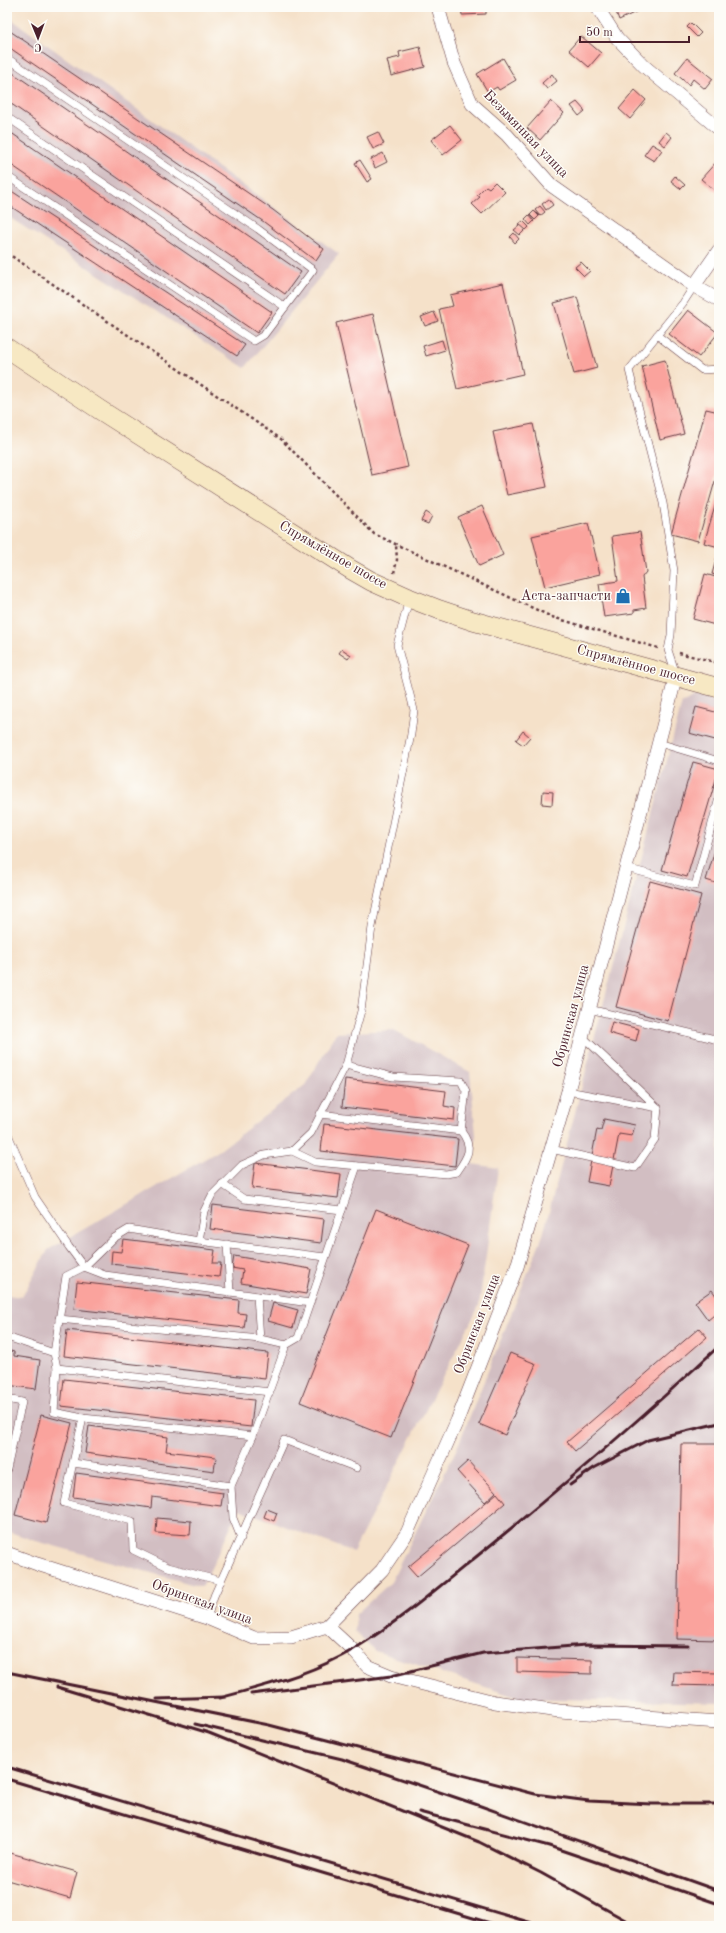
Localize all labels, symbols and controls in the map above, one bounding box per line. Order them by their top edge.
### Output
north arrow [18,18,58,58]
scale bar [580,18,689,44]
text: 50 m [586,26,613,39]
text: С [34,41,42,52]
street label: Безымянная улица [481,88,571,180]
street label: Спрямлённое шоссе [277,518,389,592]
shop icon: Аста-запчасти [614,587,632,605]
place label: Аста-запчасти [521,589,611,603]
street label: Спрямлённое шоссе [575,642,697,688]
street label: Обринская улица [550,963,592,1069]
street label: Обринская улица [451,1272,503,1376]
street label: Обринская улица [150,1577,254,1627]

